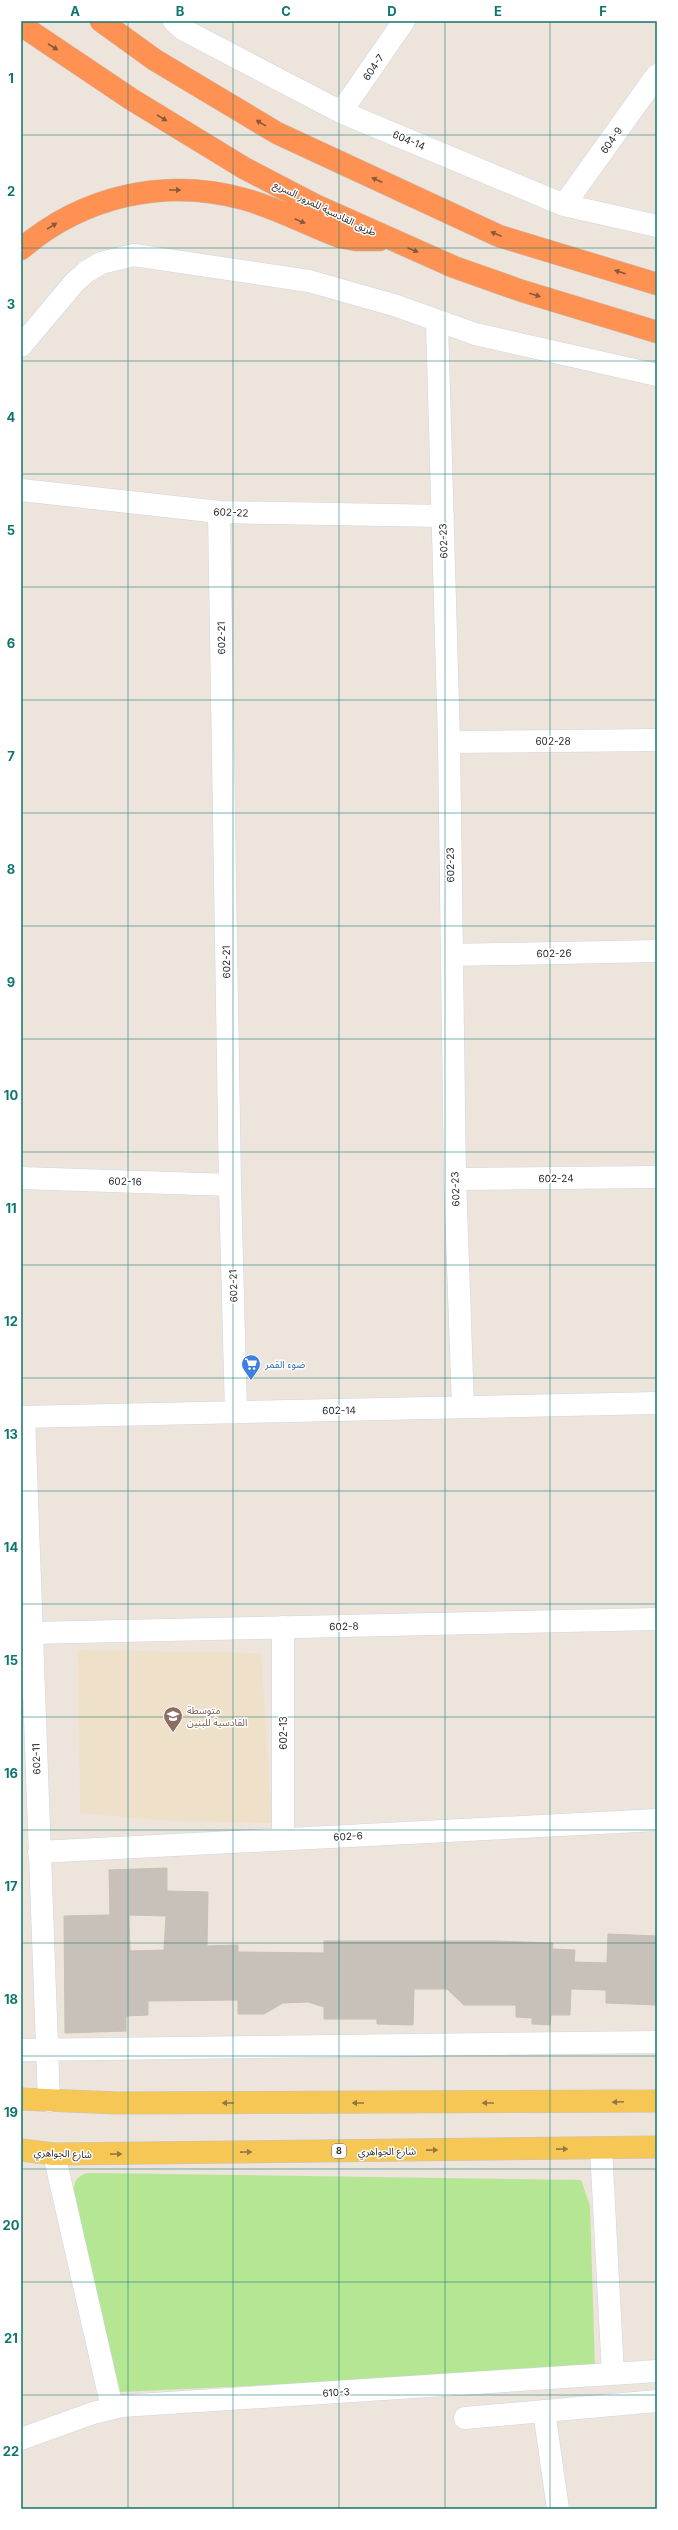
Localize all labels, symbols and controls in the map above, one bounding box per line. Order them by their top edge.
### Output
text: A [70,3,80,19]
text: B [176,3,185,19]
text: C [281,3,291,19]
text: D [387,3,397,19]
text: E [494,3,502,19]
text: F [599,3,607,19]
one-way arrow [47,44,59,51]
street label: 604-7 [360,51,386,82]
text: 1 [8,70,14,86]
one-way arrow [157,114,167,122]
one-way arrow [256,119,266,127]
street label: 604-9 [598,124,624,156]
street label: 604-14 [391,128,427,152]
one-way arrow [372,177,383,183]
street label: طريق القادسية للمرور السريع [271,178,379,240]
text: 2 [7,183,15,199]
one-way arrow [169,187,182,193]
one-way arrow [295,218,306,224]
one-way arrow [46,222,58,229]
one-way arrow [490,231,501,237]
one-way arrow [408,247,420,253]
one-way arrow [613,269,625,275]
one-way arrow [529,292,541,298]
text: 3 [7,296,15,312]
text: 4 [7,409,16,425]
street label: 602-22 [213,505,249,519]
text: 5 [7,522,15,538]
street label: 602-23 [436,523,450,559]
street label: 602-21 [215,621,227,655]
text: 6 [7,635,15,651]
street label: 602-28 [535,735,571,747]
text: 7 [7,748,15,764]
street label: 602-23 [444,847,456,883]
text: 8 [7,861,15,877]
street label: 602-21 [220,945,232,979]
street label: 602-26 [536,947,572,959]
text: 9 [7,974,15,990]
text: 10 [4,1087,18,1103]
street label: 602-23 [448,1171,462,1207]
street label: 602-24 [538,1172,574,1184]
street label: 602-16 [108,1174,142,1188]
text: 11 [5,1200,17,1216]
street label: 602-21 [226,1269,240,1303]
text: 12 [4,1313,18,1329]
supermarket icon: ضوء القمر [240,1353,262,1381]
place label: ضوء القمر [264,1358,305,1371]
street label: 602-14 [322,1404,356,1416]
text: 13 [4,1426,18,1442]
text: 14 [4,1539,18,1555]
street label: 602-8 [329,1620,359,1632]
text: 15 [4,1652,18,1668]
place label: متوسطة القادسية للبنين [187,1704,247,1728]
school or university icon: متوسطة القادسية للبنين [162,1705,184,1733]
street label: 602-13 [277,1716,289,1750]
street label: 602-11 [29,1743,43,1775]
text: 16 [4,1765,18,1781]
street label: 602-6 [333,1829,363,1843]
text: 17 [4,1878,18,1894]
text: 18 [4,1991,18,2007]
one-way arrow [611,2099,624,2105]
one-way arrow [221,2100,234,2106]
one-way arrow [351,2100,364,2106]
one-way arrow [481,2100,494,2106]
text: 19 [4,2104,18,2120]
road number: 8 [332,2144,346,2158]
street label: شارع الجواهري [358,2144,416,2160]
street label: شارع الجواهري [34,2146,92,2162]
one-way arrow [556,2146,569,2152]
one-way arrow [426,2147,439,2153]
one-way arrow [240,2149,253,2155]
one-way arrow [110,2151,123,2157]
text: 20 [3,2217,20,2233]
text: 21 [4,2330,18,2346]
street label: 610-3 [322,2385,350,2399]
text: 22 [3,2443,19,2459]

